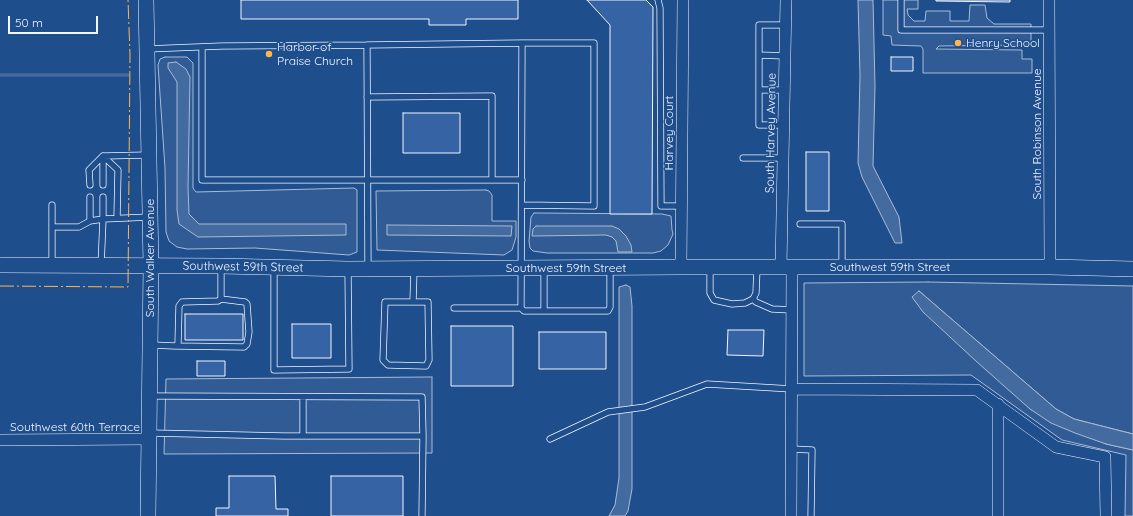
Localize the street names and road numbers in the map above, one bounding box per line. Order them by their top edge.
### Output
street label: South Robinson Avenue [1030,68,1044,200]
street label: South Harvey Avenue [763,73,779,193]
street label: Harvey Court [662,96,676,170]
street label: South Walker Avenue [143,199,157,317]
street label: Southwest 59th Street [183,259,303,275]
street label: Southwest 59th Street [830,260,950,274]
street label: Southwest 59th Street [506,261,626,275]
street label: Southwest 60th Terrace [10,420,140,434]

